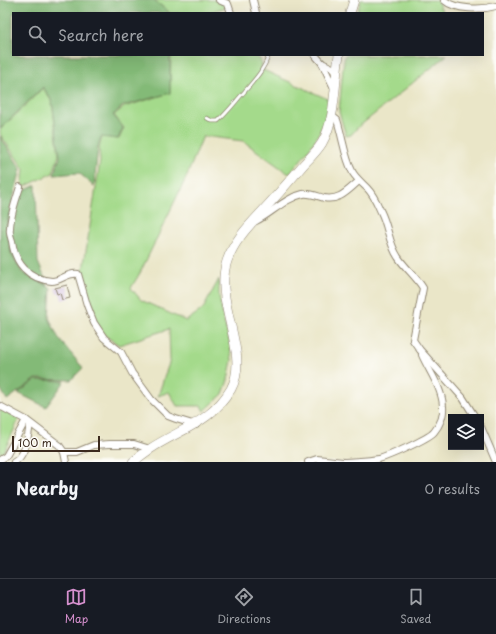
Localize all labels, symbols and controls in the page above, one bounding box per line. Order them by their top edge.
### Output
search box [12,12,484,56]
icon: search [26,23,48,45]
text: Search here [58,23,144,46]
map controls [448,414,484,450]
button: layers [448,414,484,450]
scale bar [12,434,100,453]
text: 100 m [18,434,52,451]
text: Nearby [16,475,78,501]
text: 0 results [425,479,480,498]
tab: Map [65,586,88,627]
tab: Directions [217,586,271,627]
tab: Saved [400,586,431,627]

